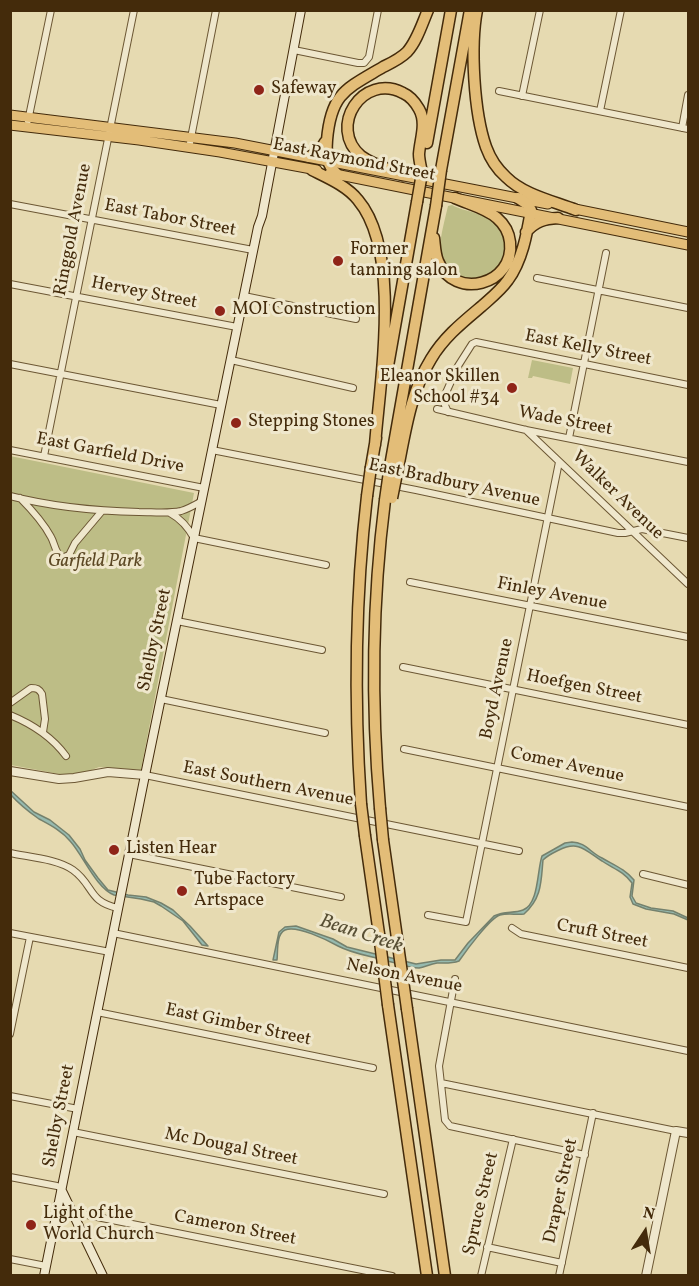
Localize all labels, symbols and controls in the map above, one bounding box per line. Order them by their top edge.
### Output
place label: Safeway [271,79,337,101]
marker: Safeway [252,83,266,97]
street label: East Raymond Street [271,135,437,187]
street label: Ringgold Avenue [51,162,97,298]
street label: East Tabor Street [102,196,238,242]
place label: Former tanning salon [350,240,458,282]
marker: Former tanning salon [331,254,345,268]
street label: Hervey Street [89,273,199,315]
place label: MOI Construction [232,300,376,322]
marker: MOI Construction [213,304,227,318]
street label: East Kelly Street [523,326,653,372]
place label: Eleanor Skillen School #34 [380,367,500,410]
marker: Eleanor Skillen School #34 [505,381,519,395]
street label: Wade Street [516,402,614,442]
place label: Stepping Stones [248,412,375,434]
marker: Stepping Stones [229,416,243,430]
street label: East Garfield Drive [34,429,186,479]
street label: Walker Avenue [567,447,667,545]
street label: East Bradbury Avenue [366,455,542,513]
park label: Garfield Park [48,552,142,574]
street label: Finley Avenue [495,574,609,616]
street label: Shelby Street [135,587,177,693]
street label: Boyd Avenue [477,636,519,742]
street label: Hoefgen Street [524,666,644,710]
street label: Comer Avenue [508,743,626,789]
street label: East Southern Avenue [181,758,355,812]
place label: Listen Hear [126,839,217,861]
marker: Listen Hear [107,843,121,857]
place label: Tube Factory Artspace [194,870,295,912]
marker: Tube Factory Artspace [175,884,189,898]
water label: Bean Creek [316,910,406,960]
street label: Cruft Street [554,916,650,954]
street label: Nelson Avenue [344,955,464,999]
street label: East Gimber Street [163,1000,313,1052]
street label: Shelby Street [39,1063,81,1169]
street label: Mc Dougal Street [163,1124,299,1172]
street label: Draper Street [540,1137,584,1245]
street label: Spruce Street [460,1150,504,1258]
north arrow [615,1202,675,1262]
text: N [641,1202,657,1226]
place label: Light of the World Church [43,1204,154,1246]
street label: Cameron Street [172,1207,298,1251]
marker: Light of the World Church [24,1218,38,1232]

